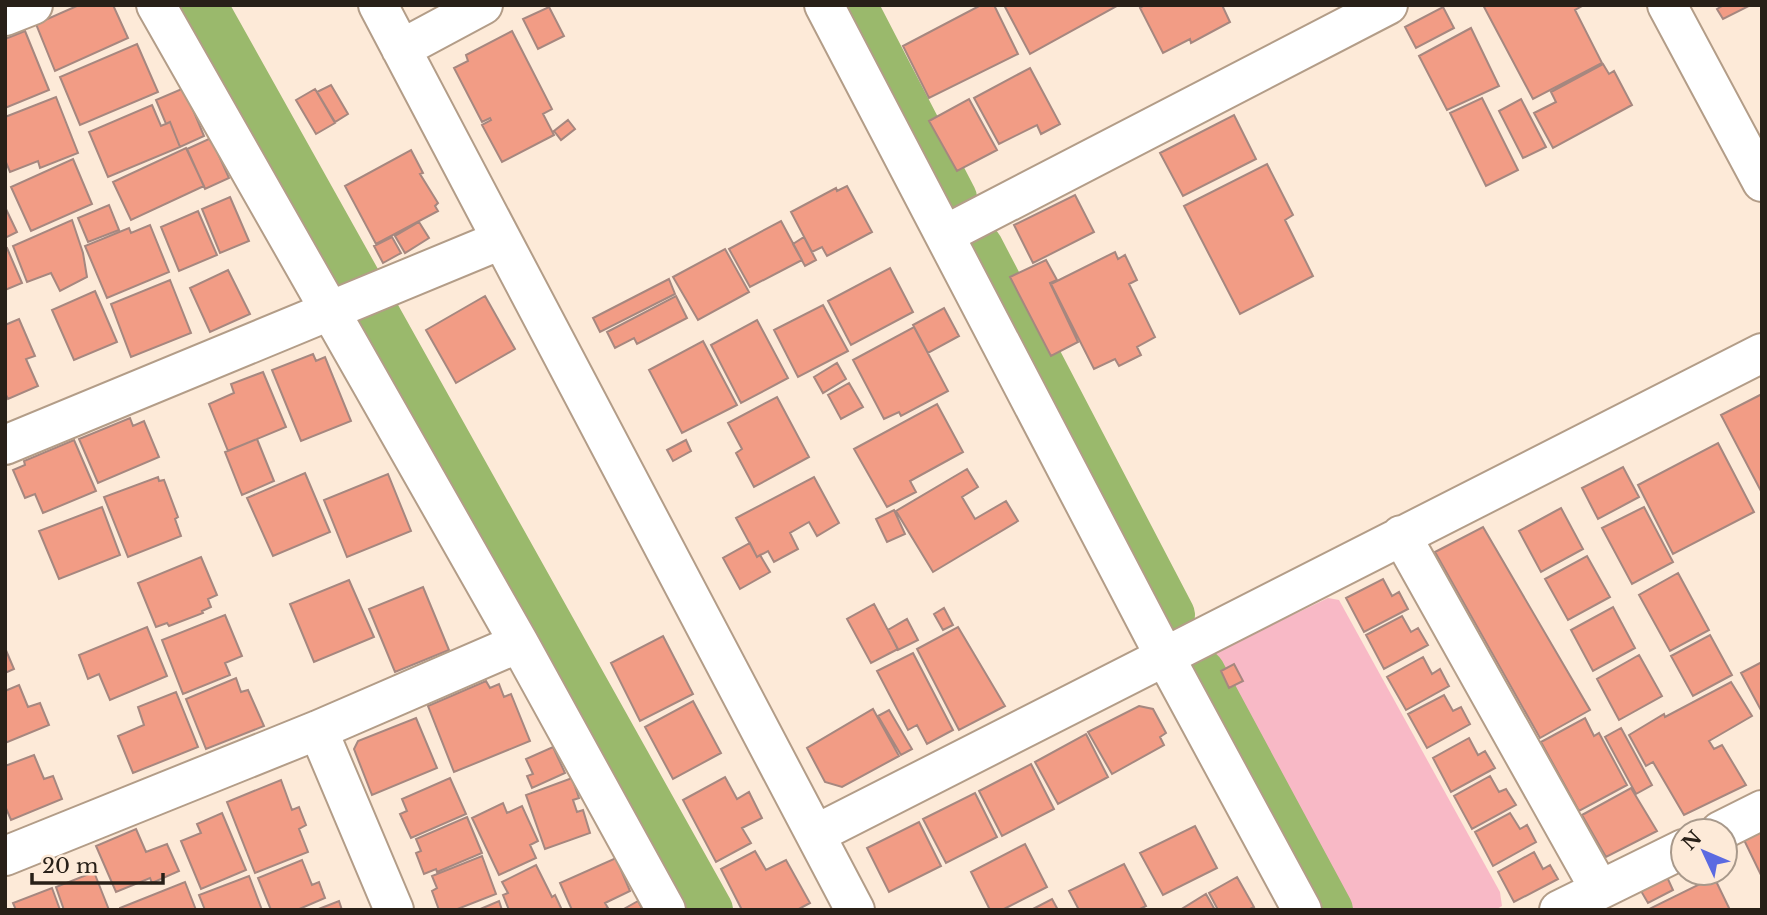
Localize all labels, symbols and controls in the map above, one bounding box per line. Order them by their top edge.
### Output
north arrow [1669,817,1739,887]
text: N [1678,826,1707,855]
scale bar [32,842,163,886]
text: 20 m [42,853,99,879]

